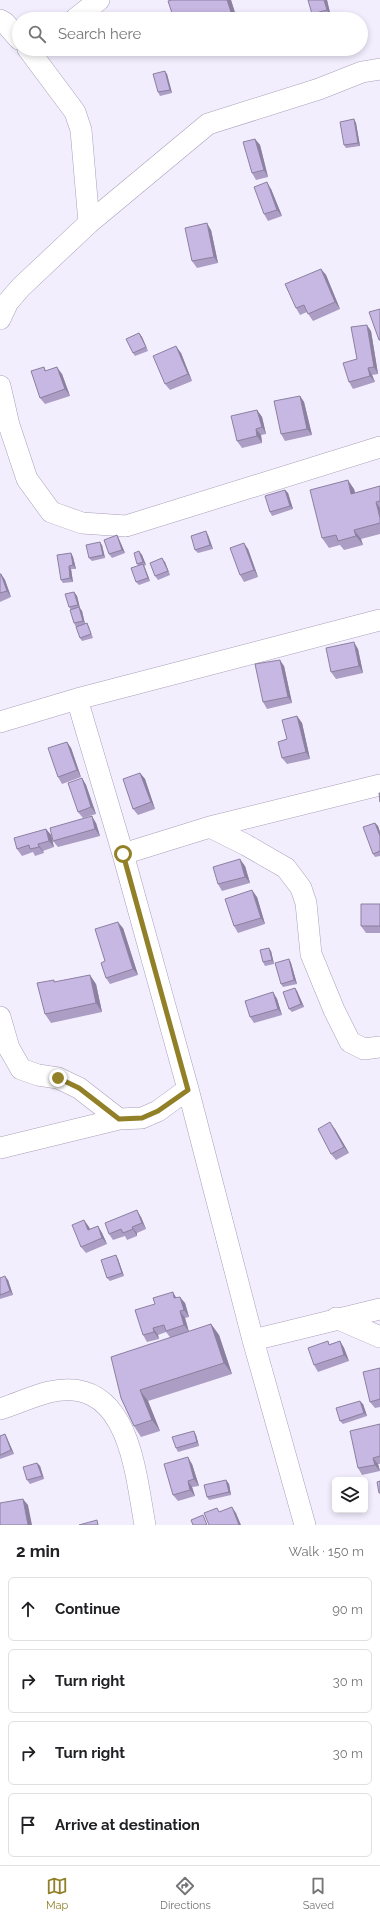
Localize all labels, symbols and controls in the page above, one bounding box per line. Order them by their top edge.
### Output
search box [12,12,368,56]
icon: search [26,23,48,45]
text: Search here [58,25,141,43]
route start [114,845,132,863]
route end [49,1069,67,1087]
map controls [332,1477,368,1513]
button: layers [332,1477,368,1513]
text: 2 min [16,1541,60,1561]
text: Walk · 150 m [289,1544,364,1559]
icon: ahead [17,1598,39,1620]
text: Continue [55,1600,120,1618]
text: 90 m [332,1602,363,1617]
icon: right [17,1670,39,1692]
text: Turn right [55,1672,125,1690]
text: 30 m [333,1674,363,1689]
icon: right [17,1742,39,1764]
text: Turn right [55,1744,125,1762]
text: 30 m [333,1746,363,1761]
icon: arrive [17,1814,39,1836]
text: Arrive at destination [55,1816,200,1834]
tab: Map [46,1875,68,1912]
tab: Directions [160,1875,211,1912]
tab: Saved [303,1875,334,1912]

